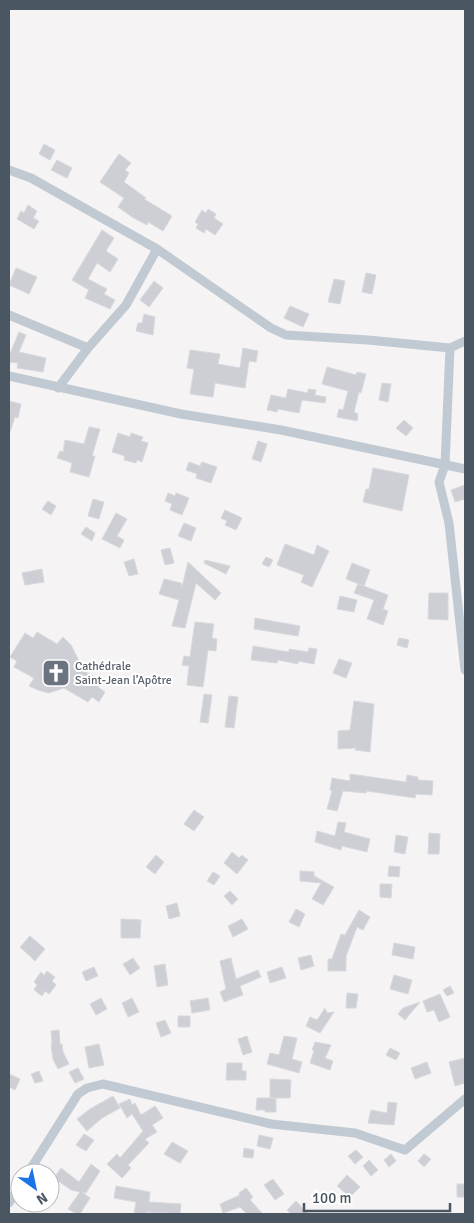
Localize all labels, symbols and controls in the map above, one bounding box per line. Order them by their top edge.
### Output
church icon: Cathédrale Saint-Jean l’Apôtre [41,658,71,688]
place label: Cathédrale Saint-Jean l’Apôtre [75,659,172,688]
north arrow [10,1163,60,1213]
scale bar [304,1180,450,1212]
text: N [33,1189,51,1208]
text: 100 m [312,1189,352,1207]

